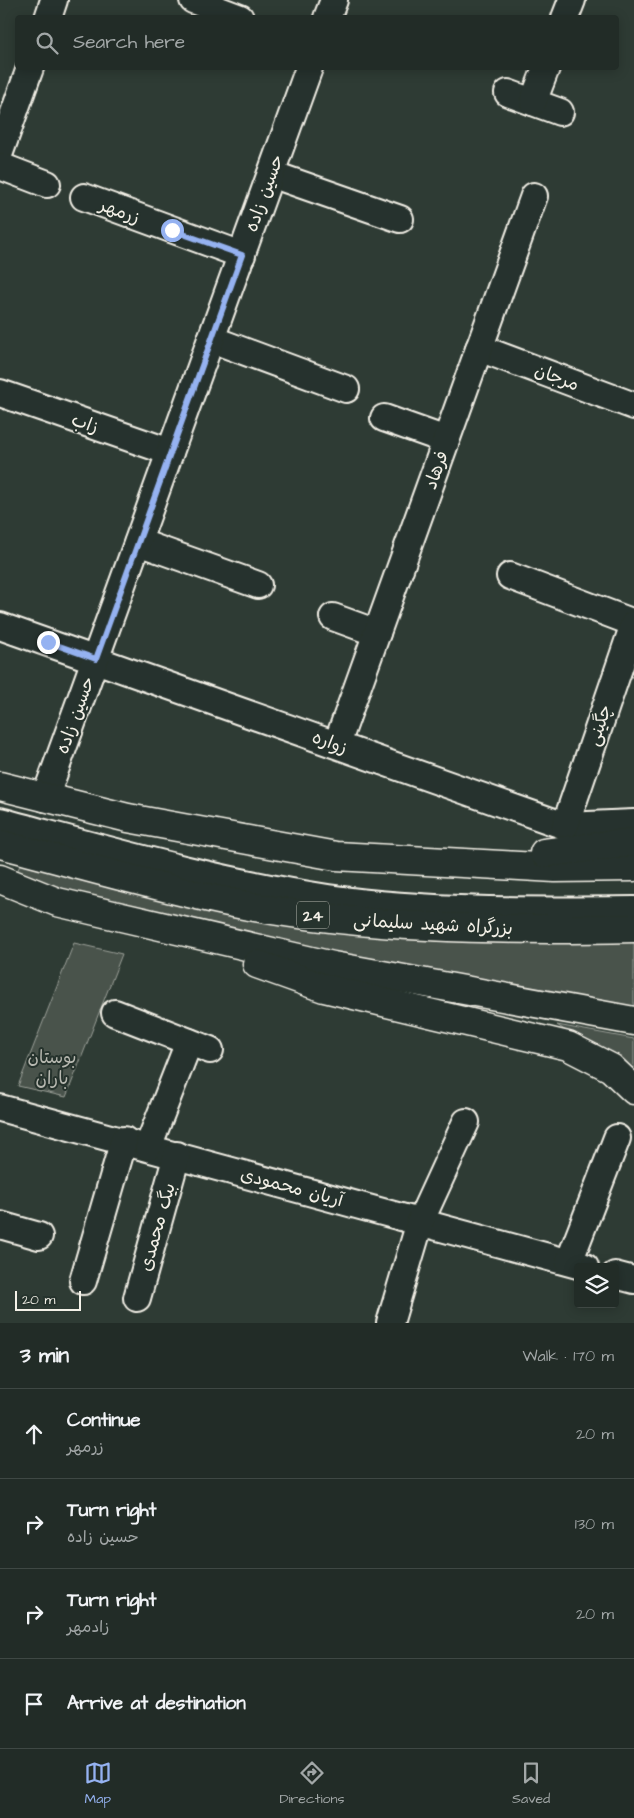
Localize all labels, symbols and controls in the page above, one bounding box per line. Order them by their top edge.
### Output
search box [15,15,619,70]
icon: search [33,29,61,57]
text: Search here [73,29,185,56]
street label: حسین زاده [239,151,290,235]
street label: زرمهر [94,192,143,230]
route start [161,219,184,242]
street label: مرجان [531,358,583,397]
street label: زاب [68,407,102,440]
street label: فرهاد [418,447,455,493]
route end [37,631,60,654]
street label: حسین زاده [50,673,101,757]
street label: چگینی [581,701,618,749]
street label: زواره [309,725,351,760]
road number: 24 [297,902,329,928]
street label: بزرگراه شهید سلیمانی [353,908,513,941]
park label: بوستان باران [27,1045,77,1091]
street label: آریان محمودی [238,1162,348,1214]
street label: بیگ محمدی [133,1180,182,1274]
map controls [574,1263,619,1308]
button: layers [574,1263,619,1308]
scale bar [15,1288,81,1311]
text: 20 m [22,1290,55,1310]
text: 3 min [20,1341,69,1370]
text: Walk · 170 m [523,1345,614,1367]
text: Continue [67,1407,141,1434]
icon: ahead [20,1420,48,1448]
text: 20 m [576,1423,614,1445]
text: زرمهر [67,1436,104,1458]
text: Turn right [67,1497,156,1524]
icon: right [20,1510,48,1538]
text: 130 m [575,1513,614,1535]
text: حسین زاده [67,1526,139,1548]
text: Turn right [67,1587,156,1614]
icon: right [20,1600,48,1628]
text: 20 m [576,1603,614,1625]
text: زادمهر [67,1616,109,1638]
icon: arrive [20,1690,48,1718]
text: Arrive at destination [67,1690,246,1717]
tab: Map [84,1759,112,1809]
tab: Directions [279,1759,344,1809]
tab: Saved [512,1759,550,1809]

